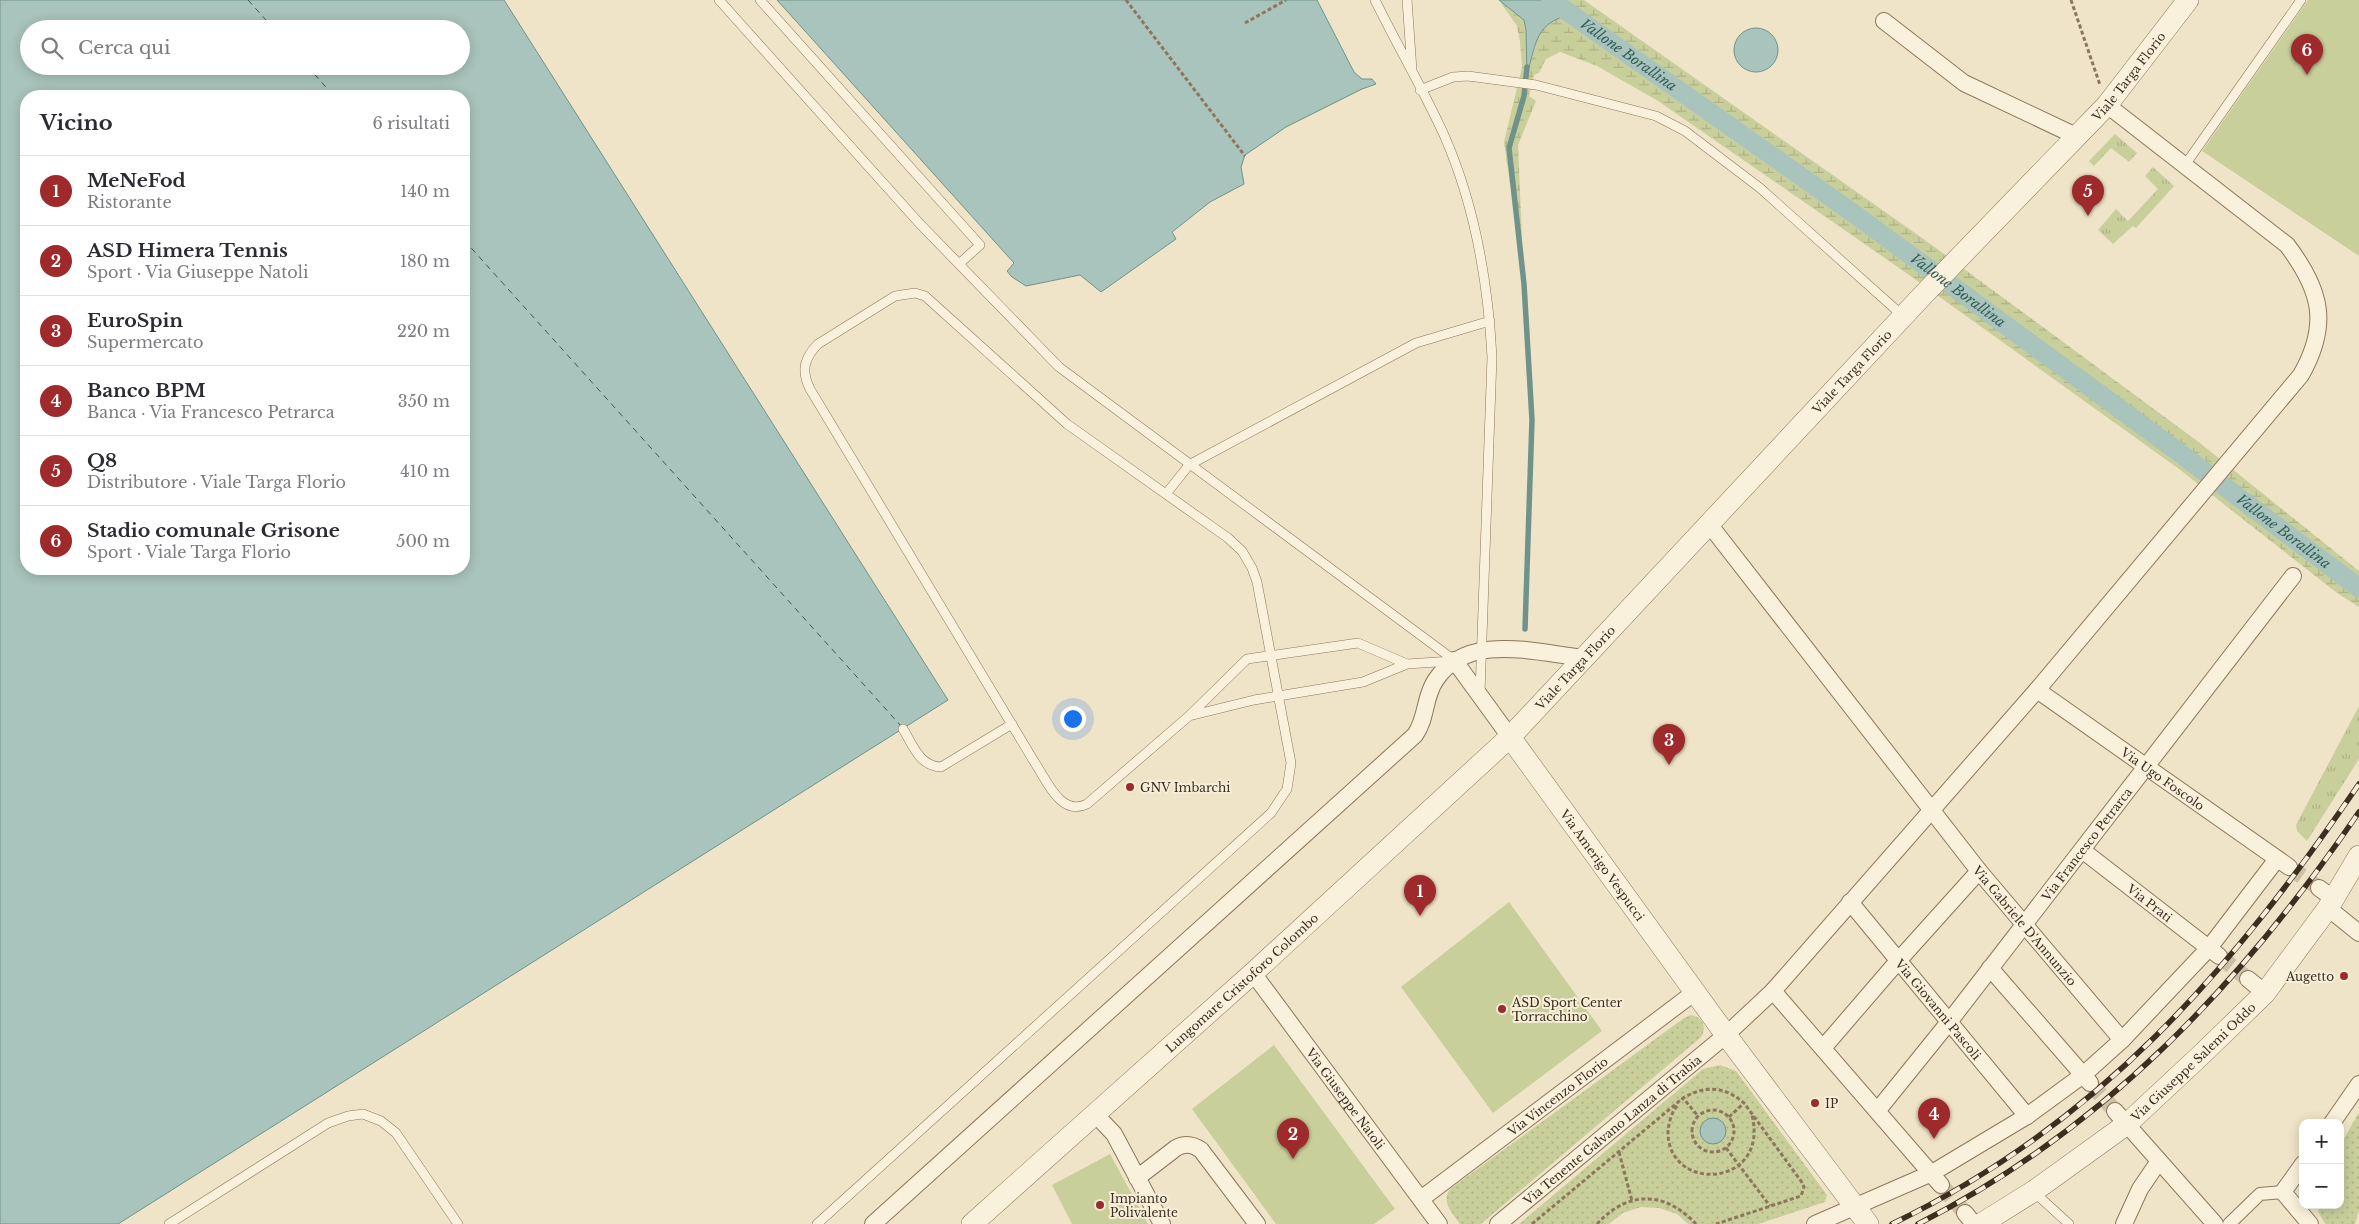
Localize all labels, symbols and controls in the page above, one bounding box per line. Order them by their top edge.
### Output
water label: Vallone Borallina [1577,15,1680,95]
search box [20,20,470,75]
street label: Viale Targa Florio [2088,29,2168,124]
icon: search [38,34,66,62]
pin: 6 [2291,34,2323,75]
text: Cerca qui [78,36,171,59]
text: Vicino [40,110,113,136]
text: 6 risultati [372,113,450,133]
text: MeNeFod [87,169,186,192]
pin: 5 [2072,175,2104,216]
text: 1 [53,181,59,201]
text: 140 m [400,181,450,201]
text: Ristorante [87,192,172,212]
text: ASD Himera Tennis [87,239,288,262]
water label: Vallone Borallina [1907,249,2009,331]
text: 2 [51,251,61,271]
text: 180 m [400,251,450,271]
text: Sport · Via Giuseppe Natoli [87,262,308,282]
text: EuroSpin [87,309,183,332]
text: 3 [51,321,61,341]
text: 220 m [397,321,450,341]
street label: Viale Targa Florio [1808,326,1895,417]
text: Supermercato [87,332,203,352]
text: Banco BPM [87,379,206,402]
text: 4 [51,391,61,411]
text: 350 m [398,391,450,411]
text: Banca · Via Francesco Petrarca [87,402,335,422]
text: Q8 [87,449,117,472]
text: 5 [51,461,61,481]
text: 410 m [400,461,450,481]
text: Distributore · Viale Targa Florio [87,472,346,492]
water label: Vallone Borallina [2233,490,2334,573]
text: Stadio comunale Grisone [87,519,340,542]
text: 6 [51,531,61,551]
text: 500 m [396,531,450,551]
text: Sport · Viale Targa Florio [87,542,291,562]
street label: Viale Targa Florio [1532,622,1618,713]
your location [1060,706,1086,732]
pin: 3 [1653,724,1685,765]
street label: Via Ugo Foscolo [2118,743,2208,813]
place label: GNV Imbarchi [1140,780,1230,795]
marker: GNV Imbarchi [1124,781,1136,793]
street label: Via Francesco Petrarca [2037,784,2135,904]
street label: Via Amerigo Vespucci [1557,806,1648,923]
street label: Via Gabriele D'Annunzio [1969,862,2080,989]
pin: 1 [1404,875,1436,916]
street label: Via Prati [2124,880,2175,925]
street label: Lungomare Cristoforo Colombo [1162,910,1321,1055]
street label: Via Giovanni Pascoli [1892,955,1985,1062]
place label: Augetto [2285,969,2334,984]
marker: Augetto [2338,970,2350,982]
place label: ASD Sport Center Torracchino [1511,995,1623,1024]
street label: Via Giuseppe Salemi Oddo [2127,999,2259,1125]
marker: ASD Sport Center Torracchino [1496,1003,1508,1015]
street label: Via Giuseppe Natoli [1303,1044,1388,1152]
street label: Via Tenente Galvano Lanza di Trabia [1519,1051,1704,1208]
street label: Via Vincenzo Florio [1504,1053,1611,1139]
place label: IP [1825,1096,1838,1111]
marker: IP [1809,1097,1821,1109]
pin: 4 [1918,1098,1950,1139]
pin: 2 [1277,1118,1309,1159]
map controls [2299,1119,2344,1209]
button: + [2299,1119,2344,1164]
button: − [2299,1164,2344,1209]
place label: Impianto Polivalente [1110,1191,1178,1220]
marker: Impianto Polivalente [1094,1199,1106,1211]

